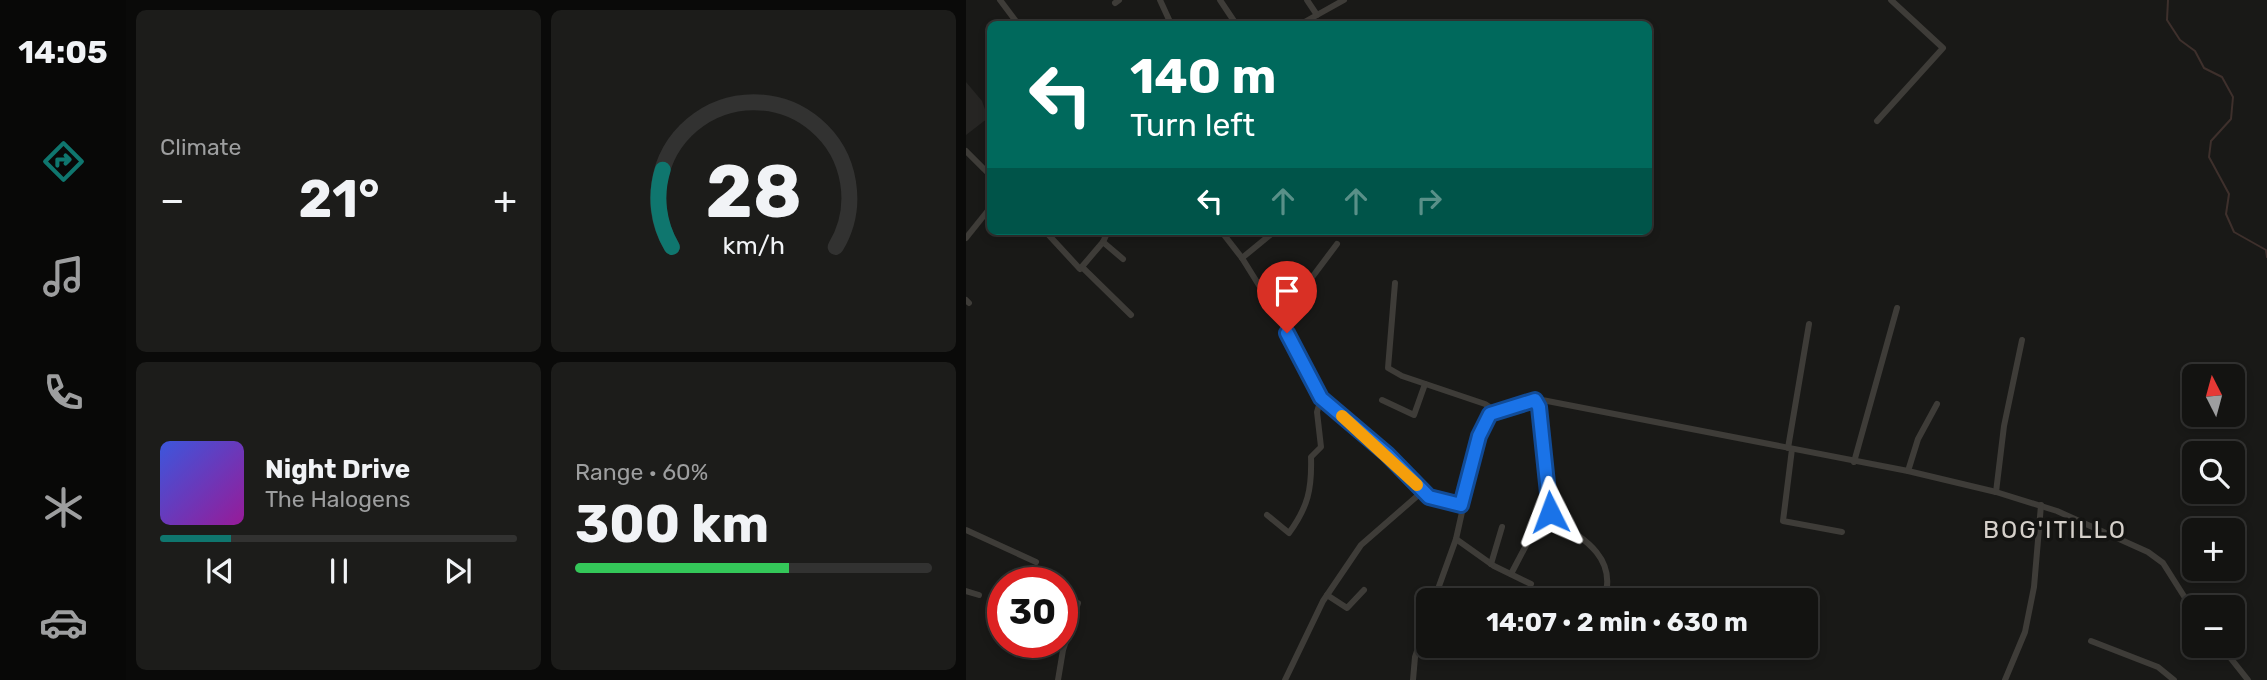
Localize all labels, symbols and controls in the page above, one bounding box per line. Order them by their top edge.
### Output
text: 14:05 [18,33,108,71]
text: 140 m [1130,47,1276,105]
icon: left [1015,49,1106,140]
text: Turn left [1130,106,1255,144]
text: Climate [160,133,241,161]
icon: directions [39,137,88,186]
text: 28 [705,149,802,235]
text: 21° [299,168,380,230]
text: − [160,177,185,223]
text: + [493,177,517,223]
icon: left [1191,182,1229,220]
icon: ahead [1264,182,1302,220]
icon: ahead [1337,182,1375,220]
icon: right [1410,182,1448,220]
text: km/h [722,231,785,260]
icon: music [39,252,88,301]
pin [1257,261,1317,333]
icon: arrive [1268,272,1306,310]
north arrow [2182,364,2245,427]
map controls [2182,364,2245,658]
icon: phone [39,368,88,417]
button: search [2182,441,2245,504]
text: Night Drive [265,454,410,485]
text: Range · 60% [575,458,708,486]
position arrow [1513,475,1587,549]
icon: climate [39,483,88,532]
text: The Halogens [265,485,411,513]
text: 300 km [575,493,769,555]
district label: BOG'ITILLO [1983,516,2127,544]
button: + [2182,518,2245,581]
icon: previous [201,552,239,590]
icon: pause [320,552,358,590]
icon: next [439,552,477,590]
speed limit sign: 30 [987,567,1078,658]
button: − [2182,595,2245,658]
icon: car [39,598,88,647]
text: 14:07 · 2 min · 630 m [1486,607,1748,638]

